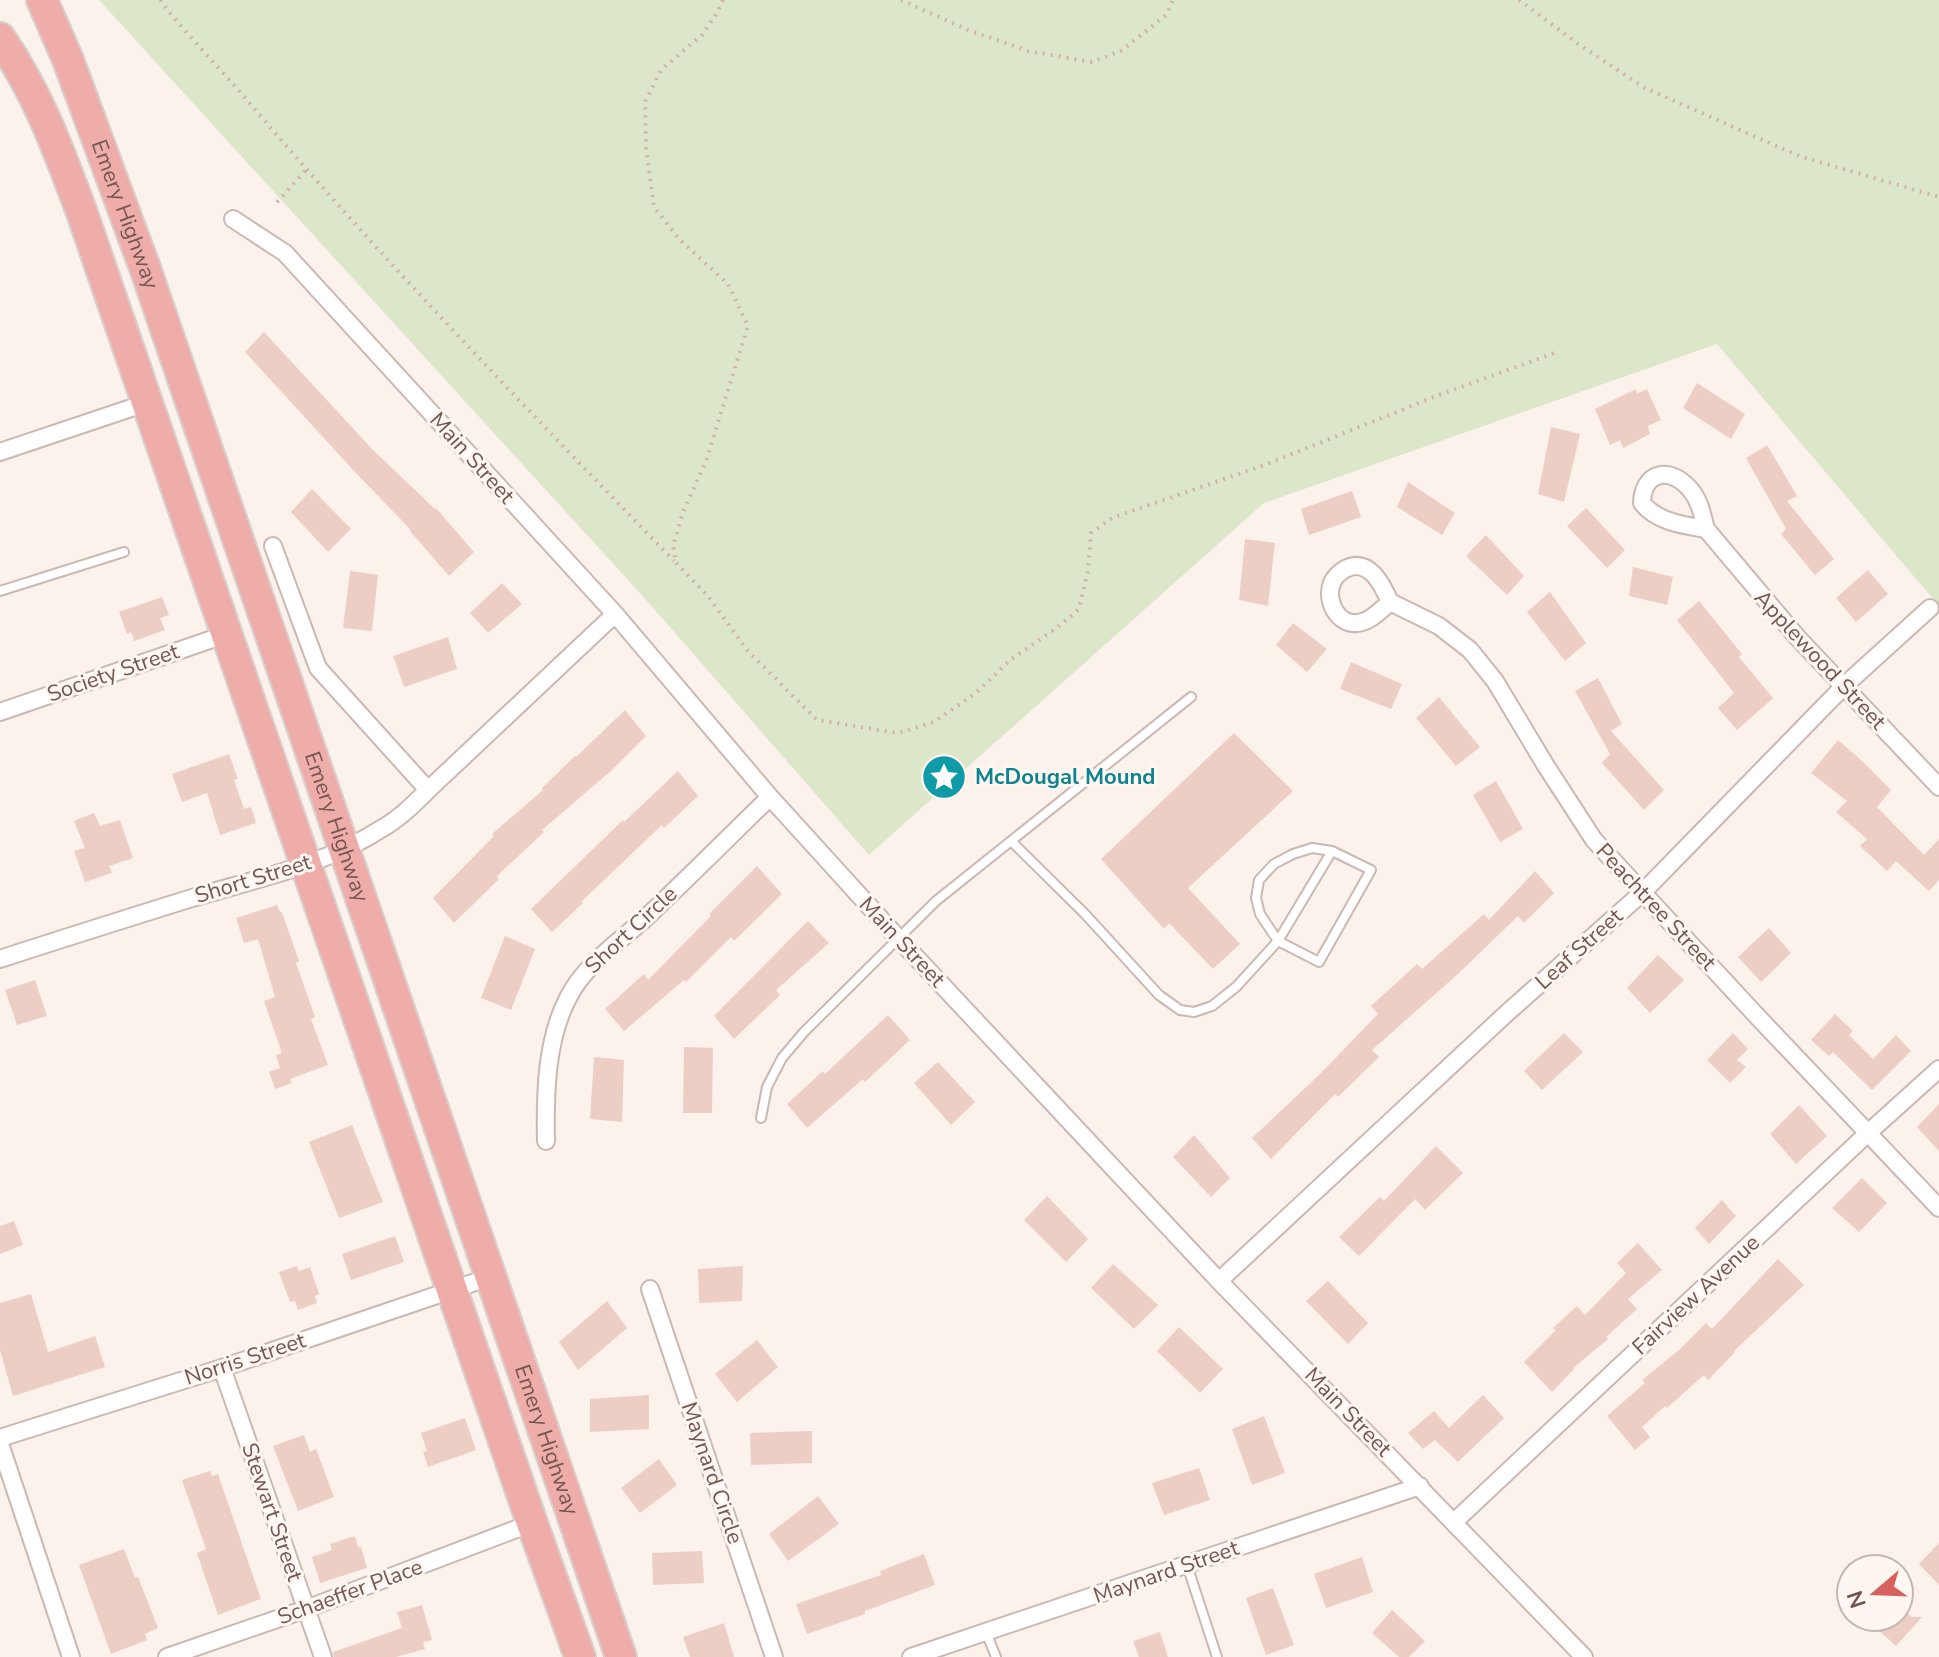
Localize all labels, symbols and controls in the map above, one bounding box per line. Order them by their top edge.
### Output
street label: Emery Highway [84,135,166,294]
street label: Main Street [423,406,521,511]
street label: Applewood Street [1747,584,1893,737]
street label: Society Street [43,636,183,710]
street label: Emery Highway [297,748,376,907]
place icon: McDougal Mound [920,753,968,801]
place label: McDougal Mound [975,762,1156,792]
street label: Peachtree Street [1589,837,1723,977]
street label: Short Street [191,847,315,911]
street label: Short Circle [578,879,684,981]
street label: Main Street [852,890,952,994]
street label: Leaf Street [1529,901,1629,996]
street label: Fairview Avenue [1626,1228,1766,1362]
street label: Norris Street [181,1325,310,1393]
street label: Emery Highway [507,1361,587,1520]
street label: Main Street [1298,1361,1399,1464]
street label: Maynard Circle [674,1398,750,1548]
street label: Stewart Street [234,1439,310,1585]
street label: Maynard Street [1089,1533,1243,1611]
street label: Schaeffer Place [273,1552,427,1632]
north arrow [1835,1553,1915,1633]
text: N [1840,1587,1874,1612]

